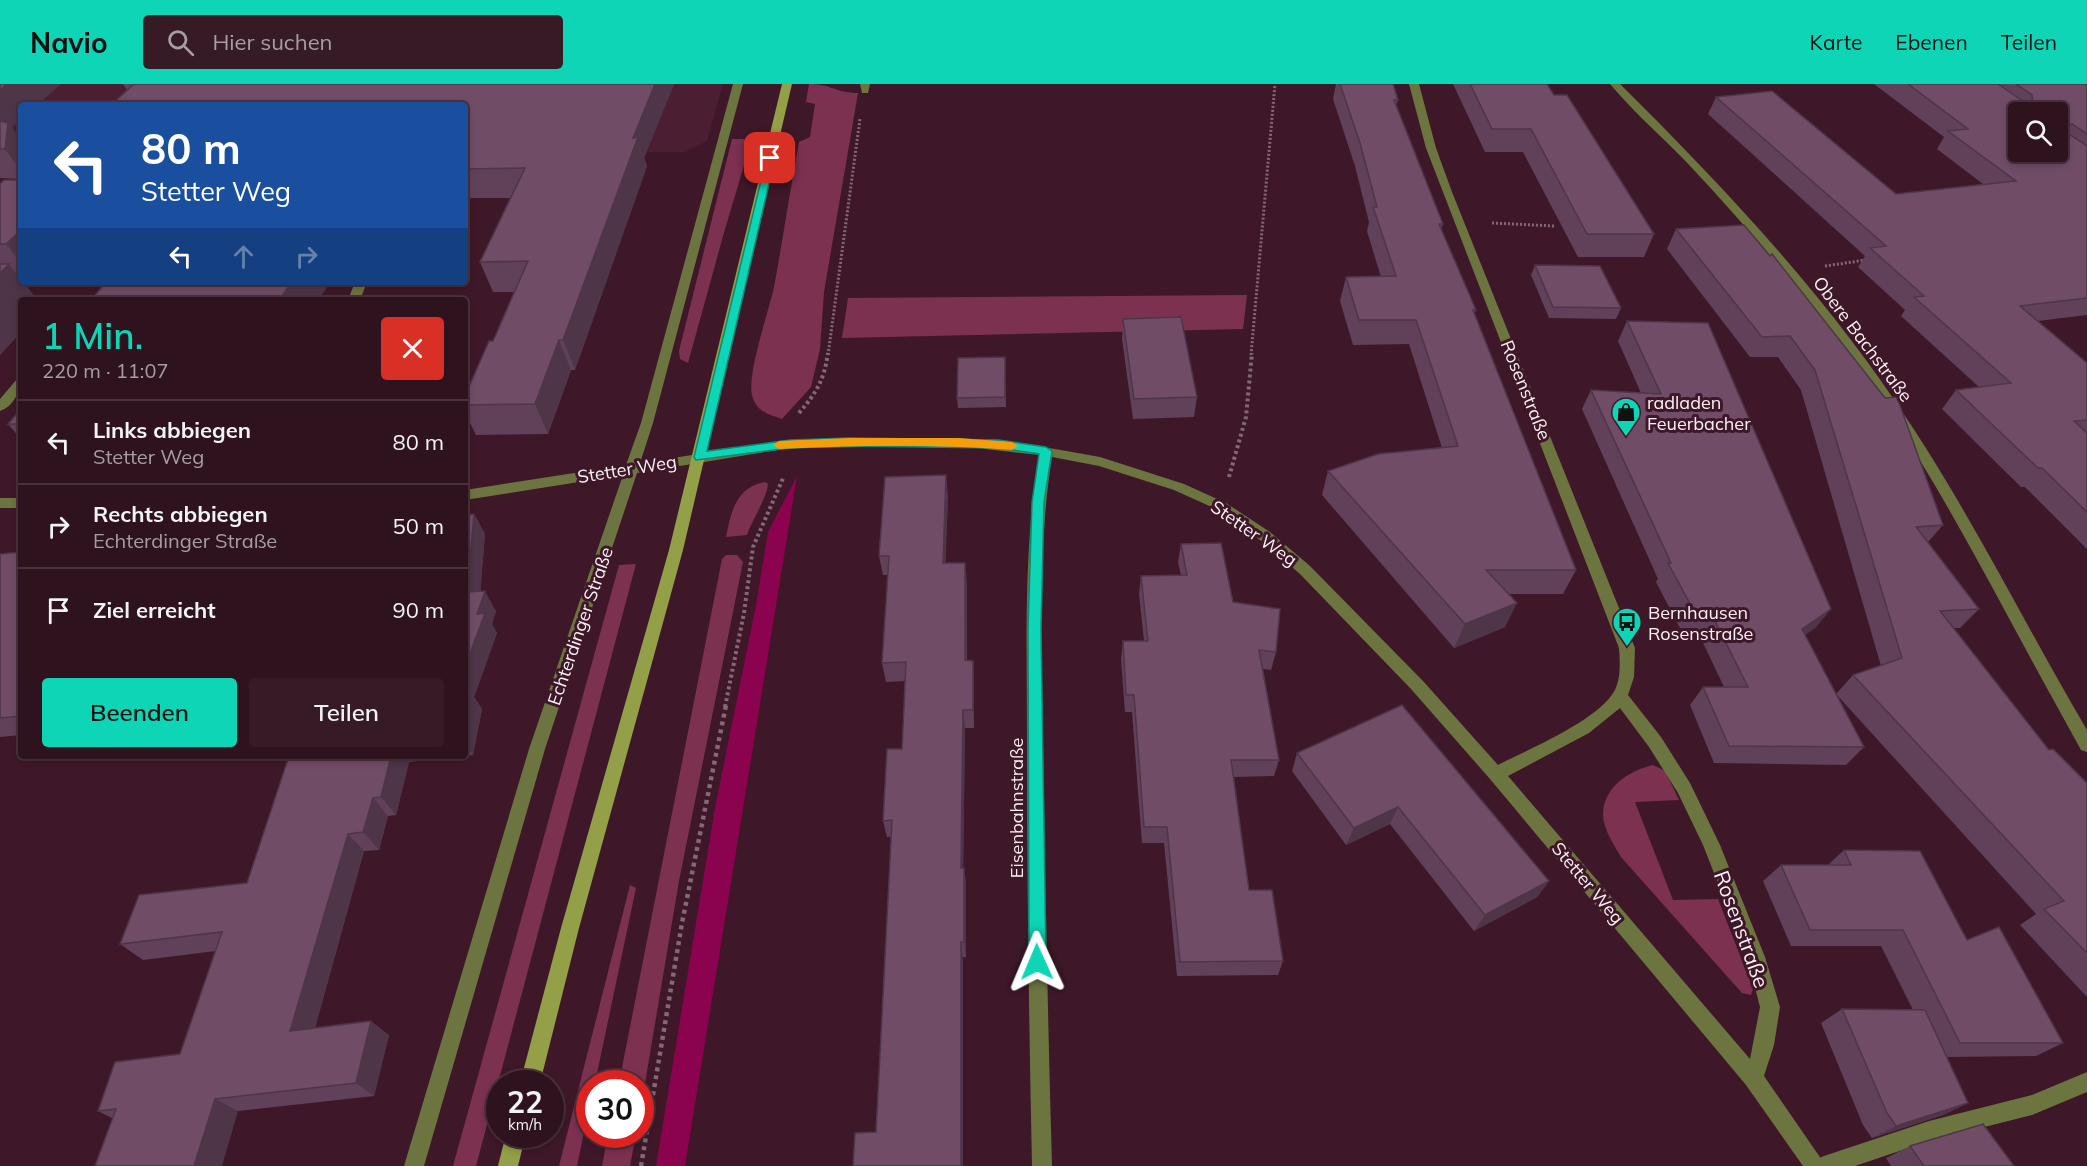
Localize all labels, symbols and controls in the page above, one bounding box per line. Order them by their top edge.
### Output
search box [143,15,563,69]
text: Navio [30,25,107,60]
icon: search [164,26,197,59]
text: Hier suchen [212,28,333,56]
text: Karte [1810,29,1862,55]
text: Ebenen [1895,29,1968,55]
text: Teilen [2001,29,2057,55]
map controls [2008,102,2068,162]
button: search [2008,102,2068,162]
text: 80 m [141,122,241,175]
icon: left [42,126,120,204]
pin [744,132,795,183]
icon: arrive [753,141,786,174]
text: Stetter Weg [141,174,291,208]
icon: left [164,240,197,273]
icon: ahead [227,240,260,273]
icon: right [290,240,323,273]
street label: Obere Bachstraße [1808,272,1918,406]
text: 1 Min. [42,313,143,358]
button: close [381,317,444,380]
street label: Rosenstraße [1496,337,1556,443]
text: 220 m · 11:07 [42,358,168,383]
place label: radladen Feuerbacher [1647,391,1751,435]
shop icon: radladen Feuerbacher [1610,396,1642,438]
text: Links abbiegen [93,416,251,444]
icon: left [42,426,75,459]
text: 80 m [393,428,444,456]
text: Stetter Weg [93,444,204,469]
street label: Stetter Weg [576,450,678,488]
street label: Stetter Weg [1206,495,1302,571]
text: Rechts abbiegen [93,500,268,528]
icon: right [42,510,75,543]
text: 50 m [393,512,444,540]
text: Echterdinger Straße [93,528,277,553]
street label: Echterdinger Straße [542,544,618,708]
icon: arrive [42,594,75,627]
text: Ziel erreicht [93,596,216,624]
text: 90 m [393,596,444,624]
place label: Bernhausen Rosenstraße [1648,601,1753,645]
bus stop icon: Bernhausen Rosenstraße [1611,606,1643,648]
button: Beenden [42,678,237,747]
button: Teilen [249,678,444,747]
street label: Eisenbahnstraße [1005,738,1028,878]
street label: Stetter Weg [1547,837,1629,929]
street label: Rosenstraße [1709,867,1775,991]
position arrow [1005,930,1069,994]
speed limit sign: 30 [576,1070,654,1148]
text: 22 [507,1083,543,1121]
text: km/h [508,1115,542,1134]

